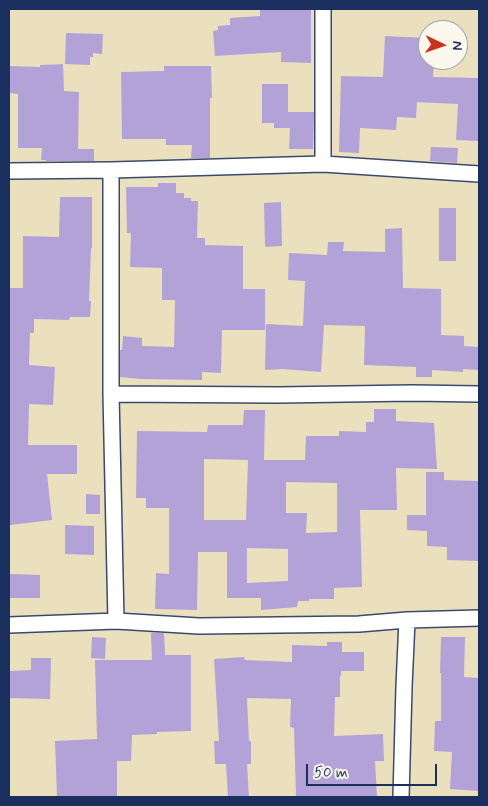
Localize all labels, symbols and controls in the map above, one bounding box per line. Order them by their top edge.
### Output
north arrow [418,20,468,70]
text: N [448,41,466,51]
scale bar [308,754,439,786]
text: 50 m [314,763,348,783]

